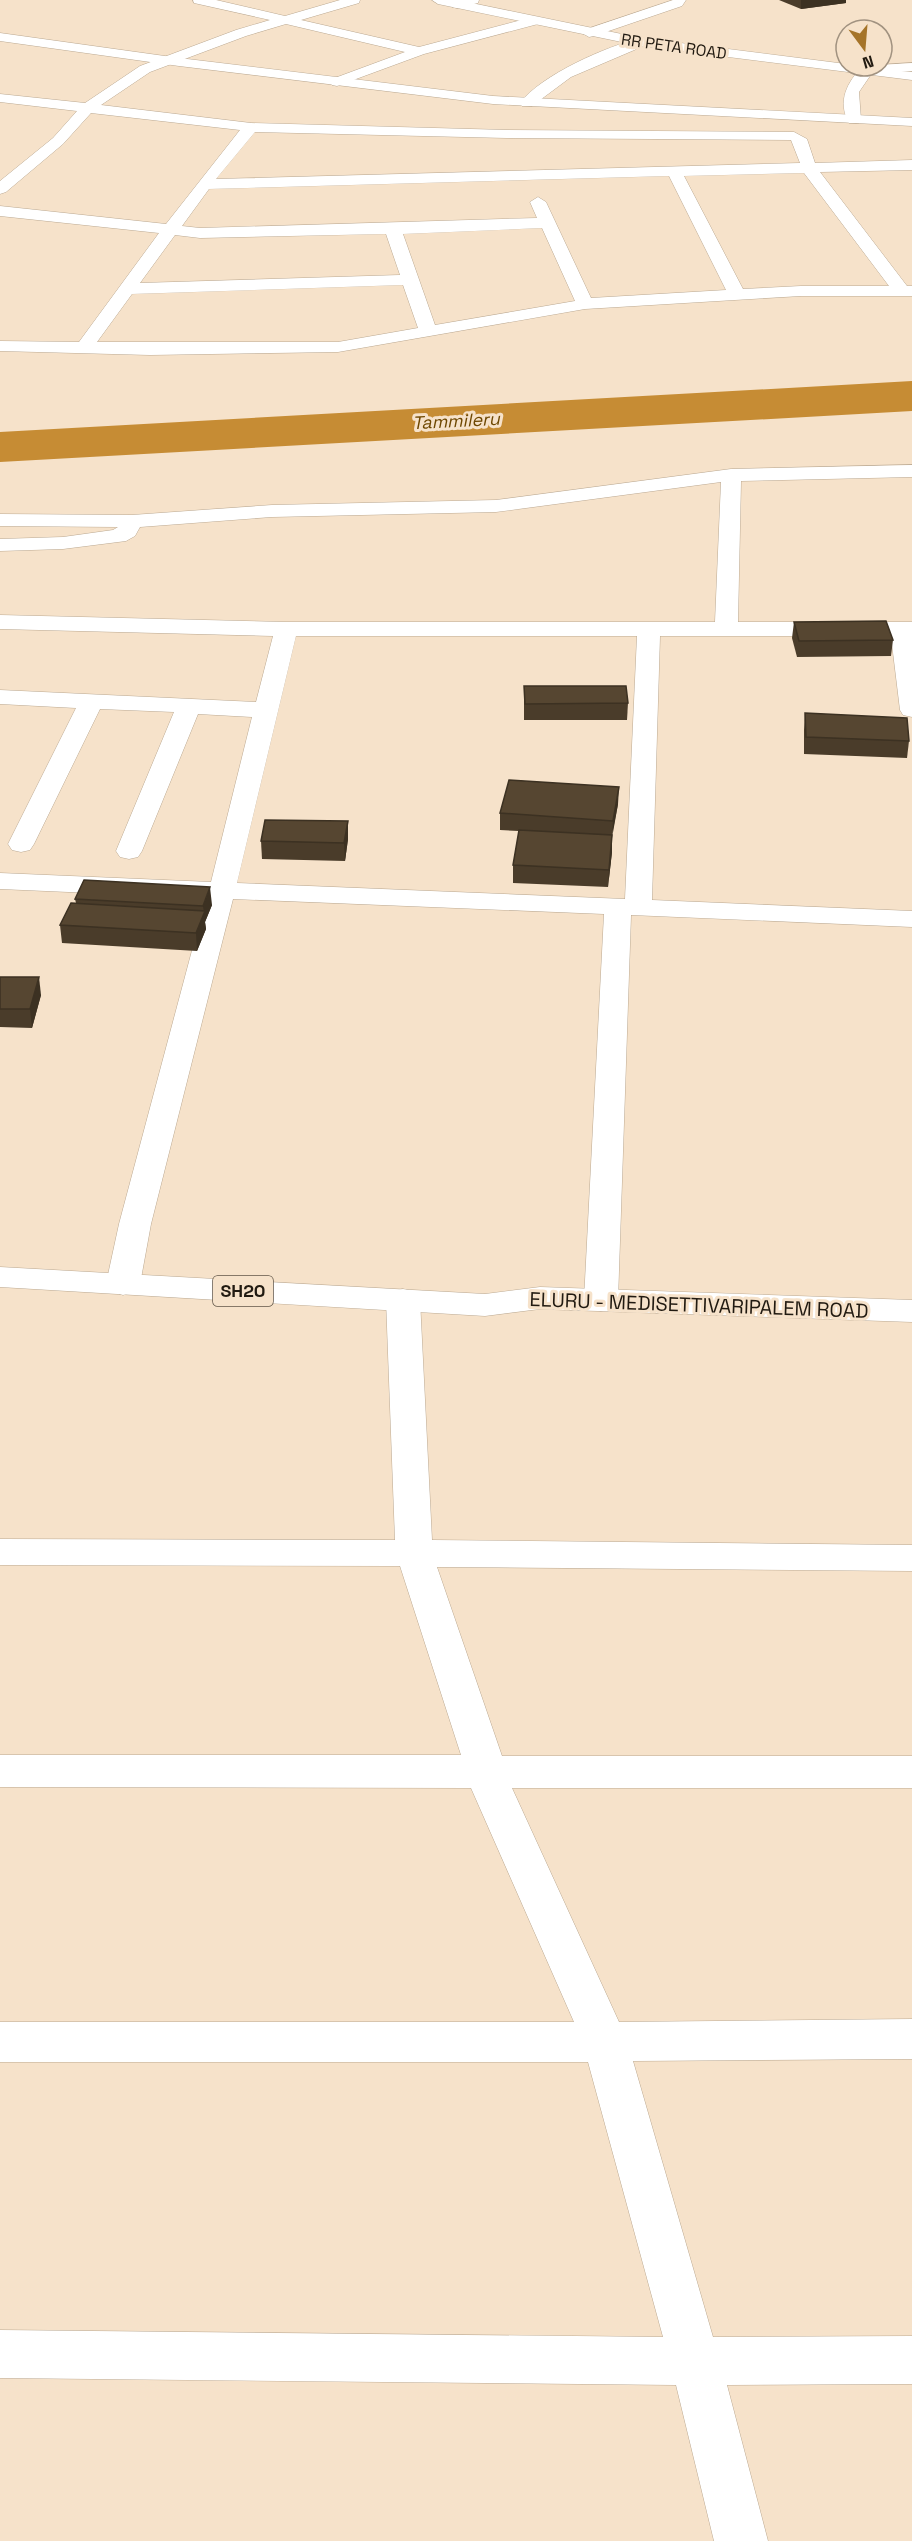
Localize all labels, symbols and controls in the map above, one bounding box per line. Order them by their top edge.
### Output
north arrow [834,18,894,78]
street label: RR PETA ROAD [620,29,728,64]
text: N [860,50,876,74]
water label: Tammileru [412,407,501,434]
road number: SH20 [213,1276,273,1306]
street label: ELURU - MEDISETTIVARIPALEM ROAD [529,1286,869,1324]

